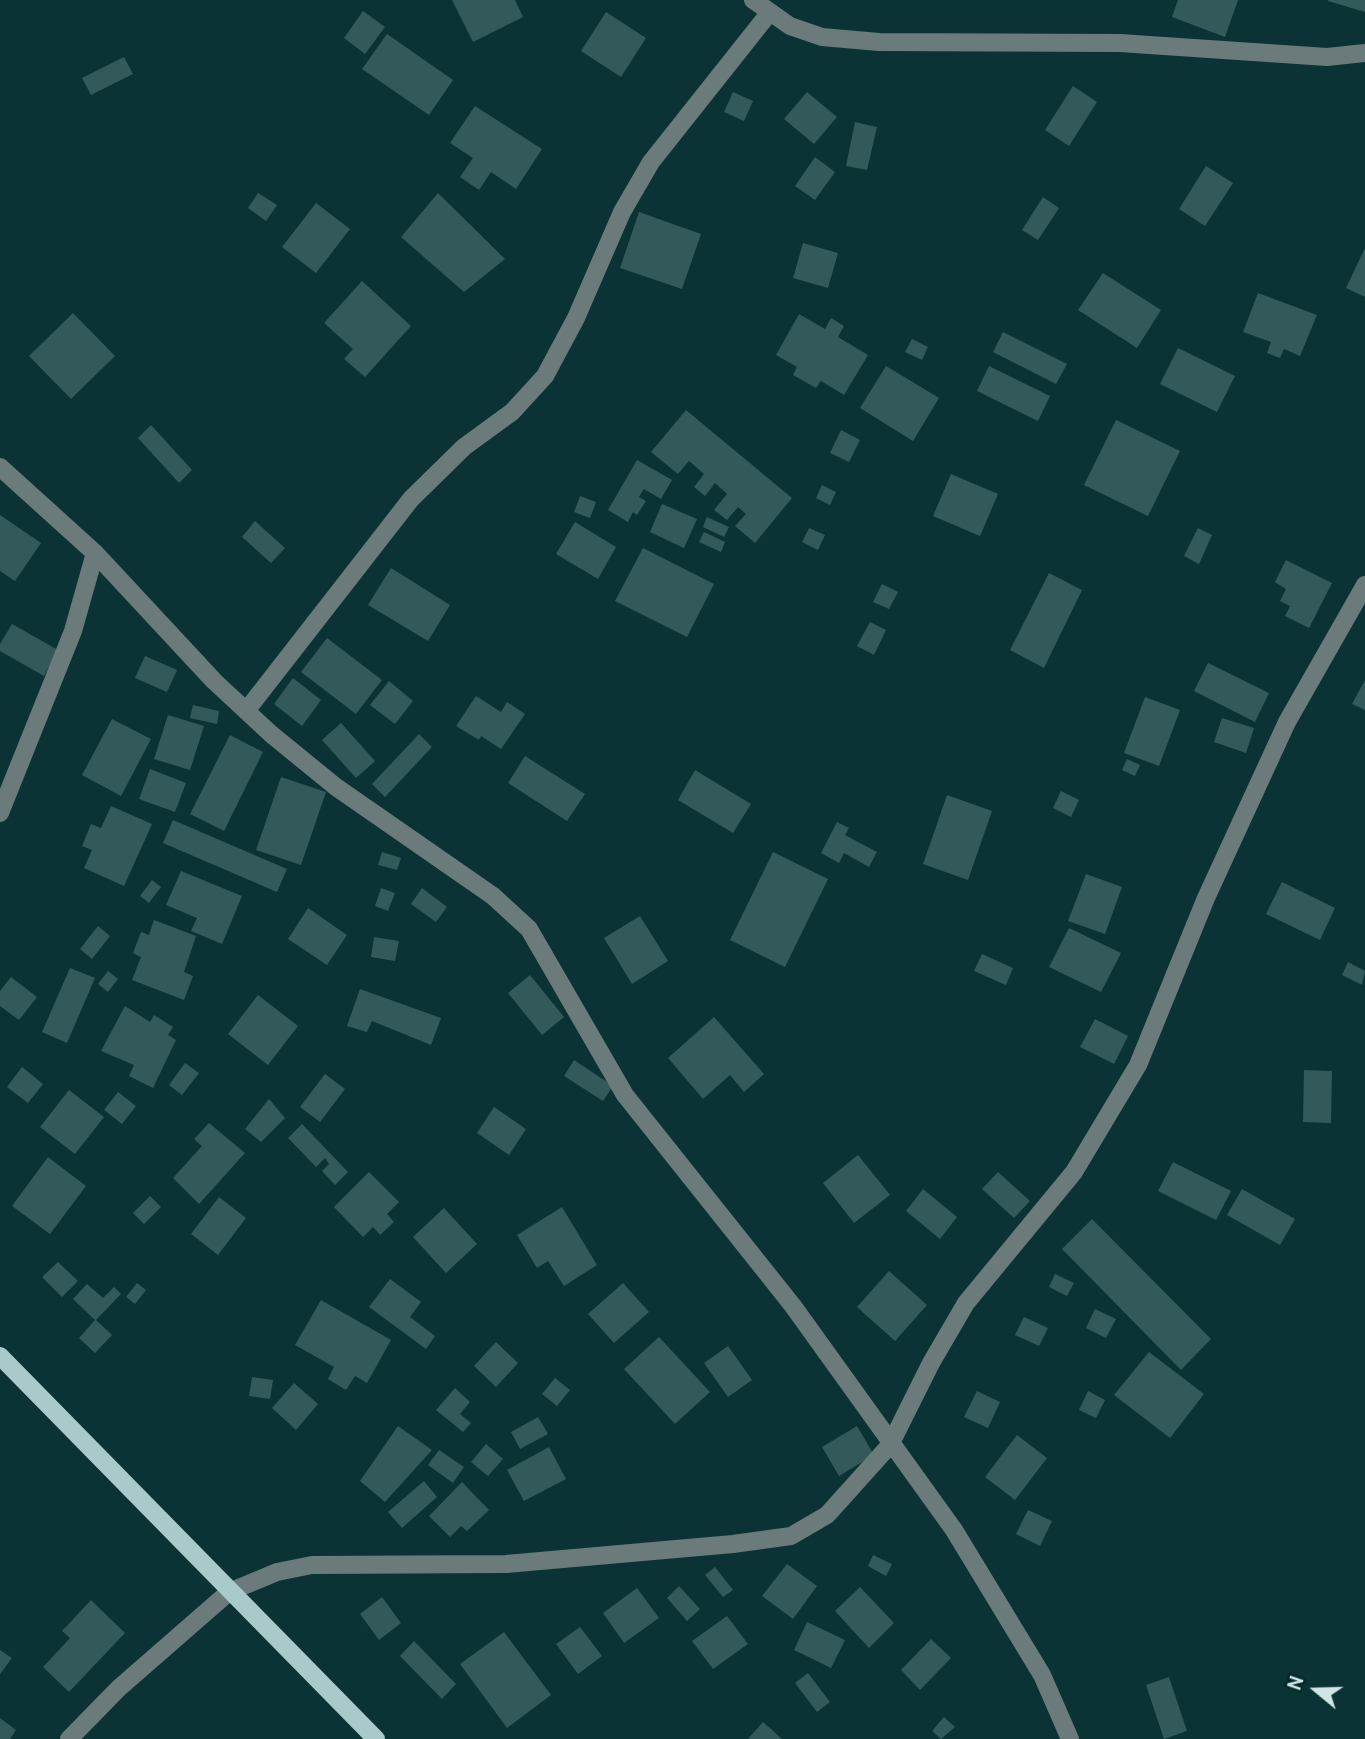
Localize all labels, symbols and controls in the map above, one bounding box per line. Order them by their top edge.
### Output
north arrow [1281,1655,1351,1725]
text: N [1283,1673,1309,1693]

